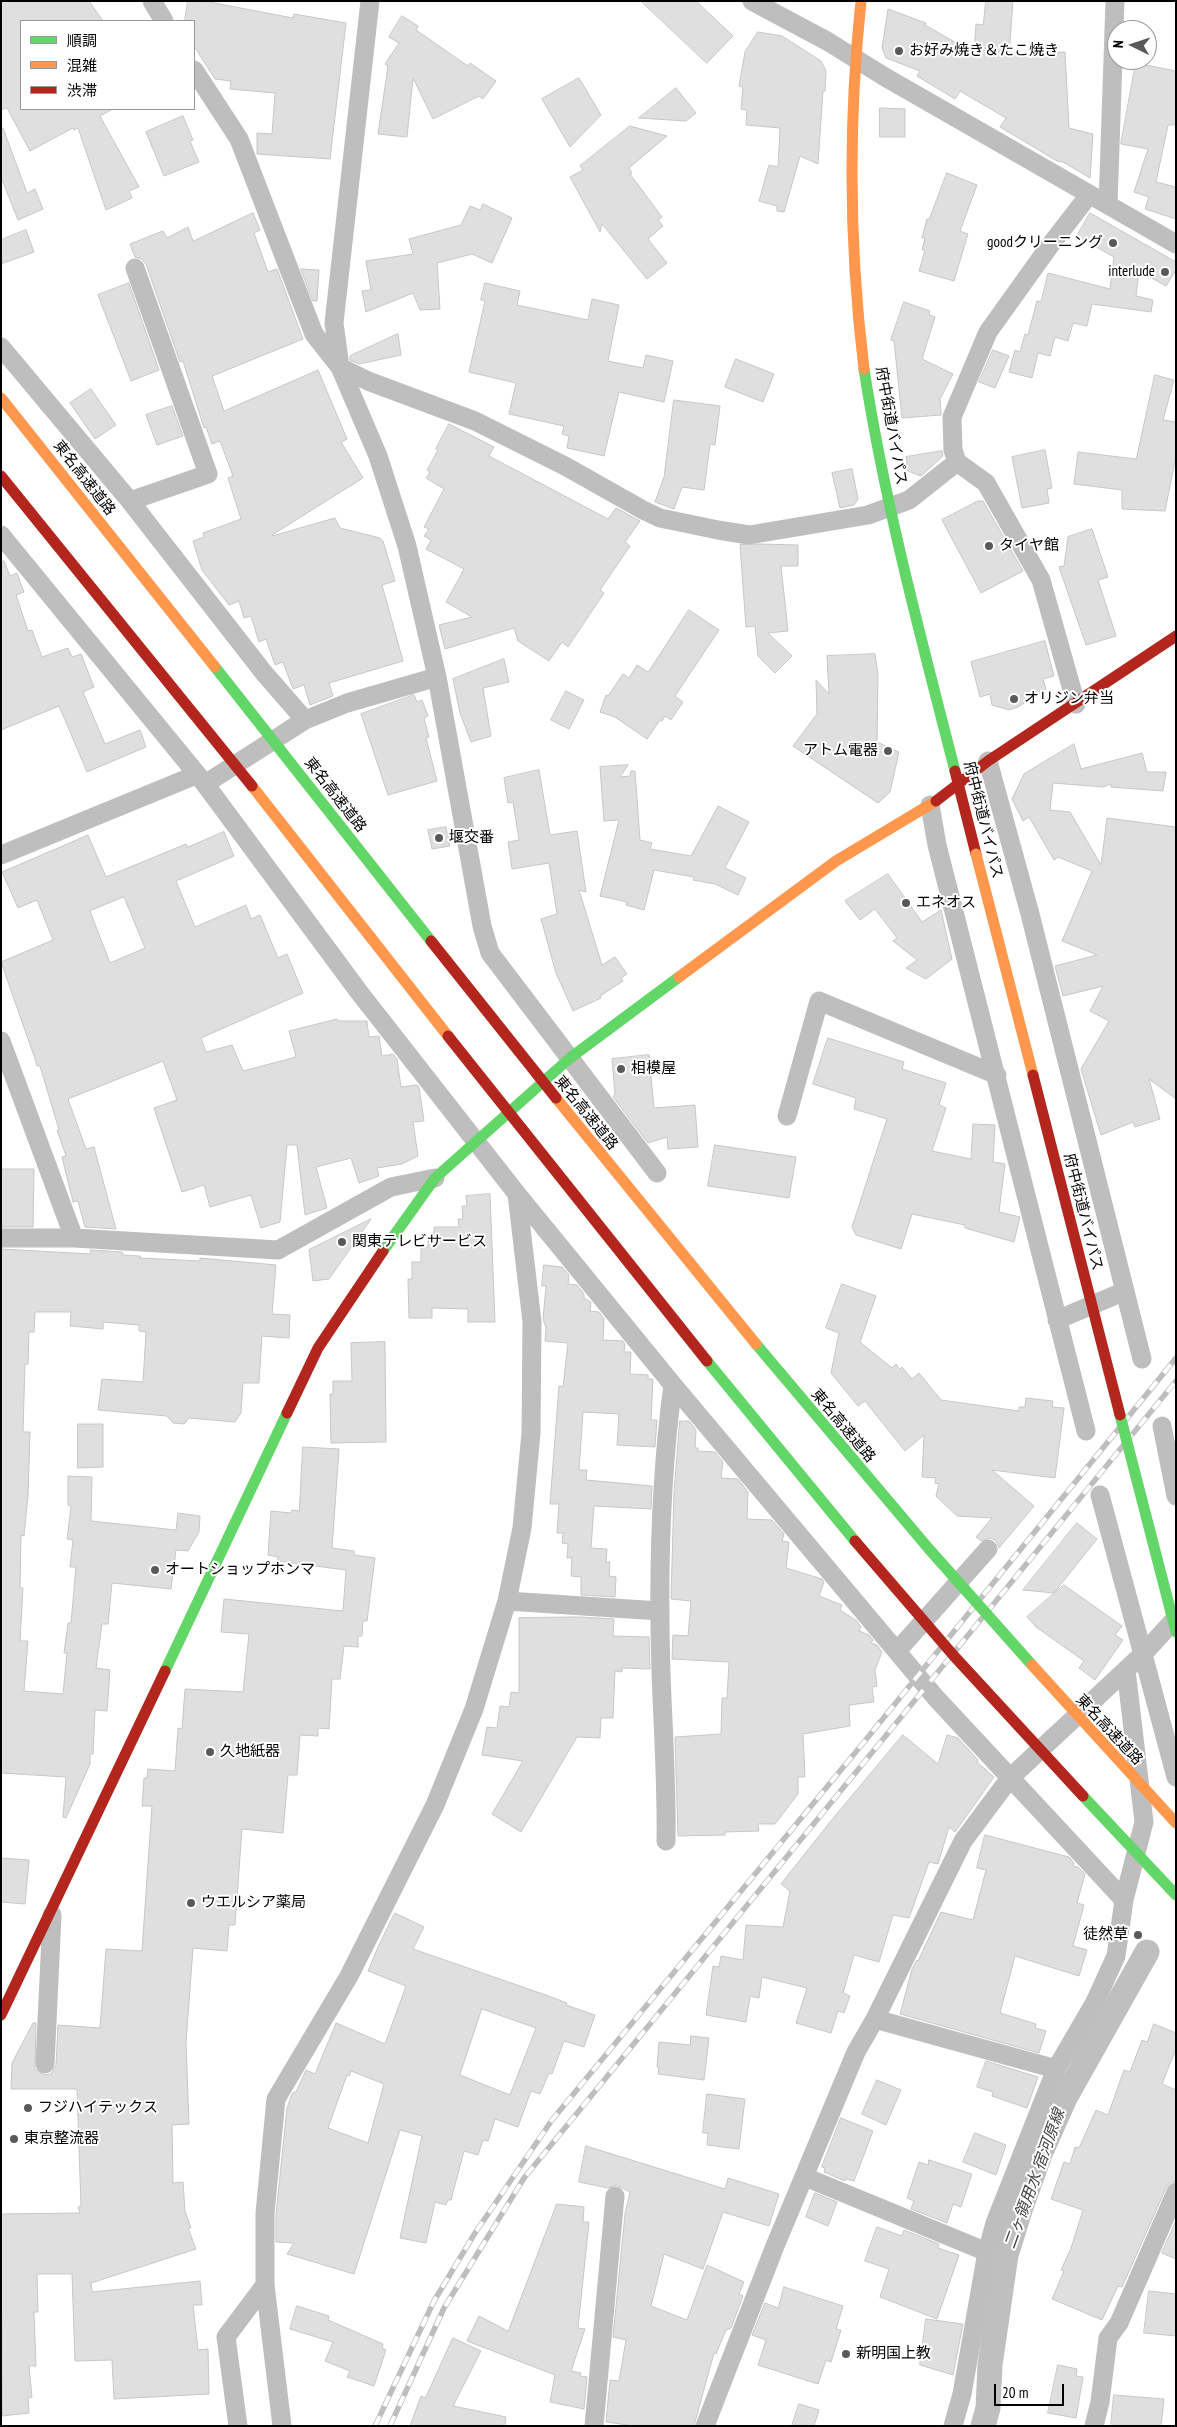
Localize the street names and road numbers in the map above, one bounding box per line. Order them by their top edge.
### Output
street label: 府中街道バイパス [872,365,910,487]
street label: 東名高速道路 [49,437,119,519]
street label: 東名高速道路 [300,754,370,836]
street label: 府中街道バイパス [960,760,1006,880]
street label: 東名高速道路 [551,1072,621,1154]
street label: 府中街道バイパス [1060,1152,1106,1272]
street label: 東名高速道路 [807,1386,879,1466]
street label: 東名高速道路 [1072,1691,1146,1769]

